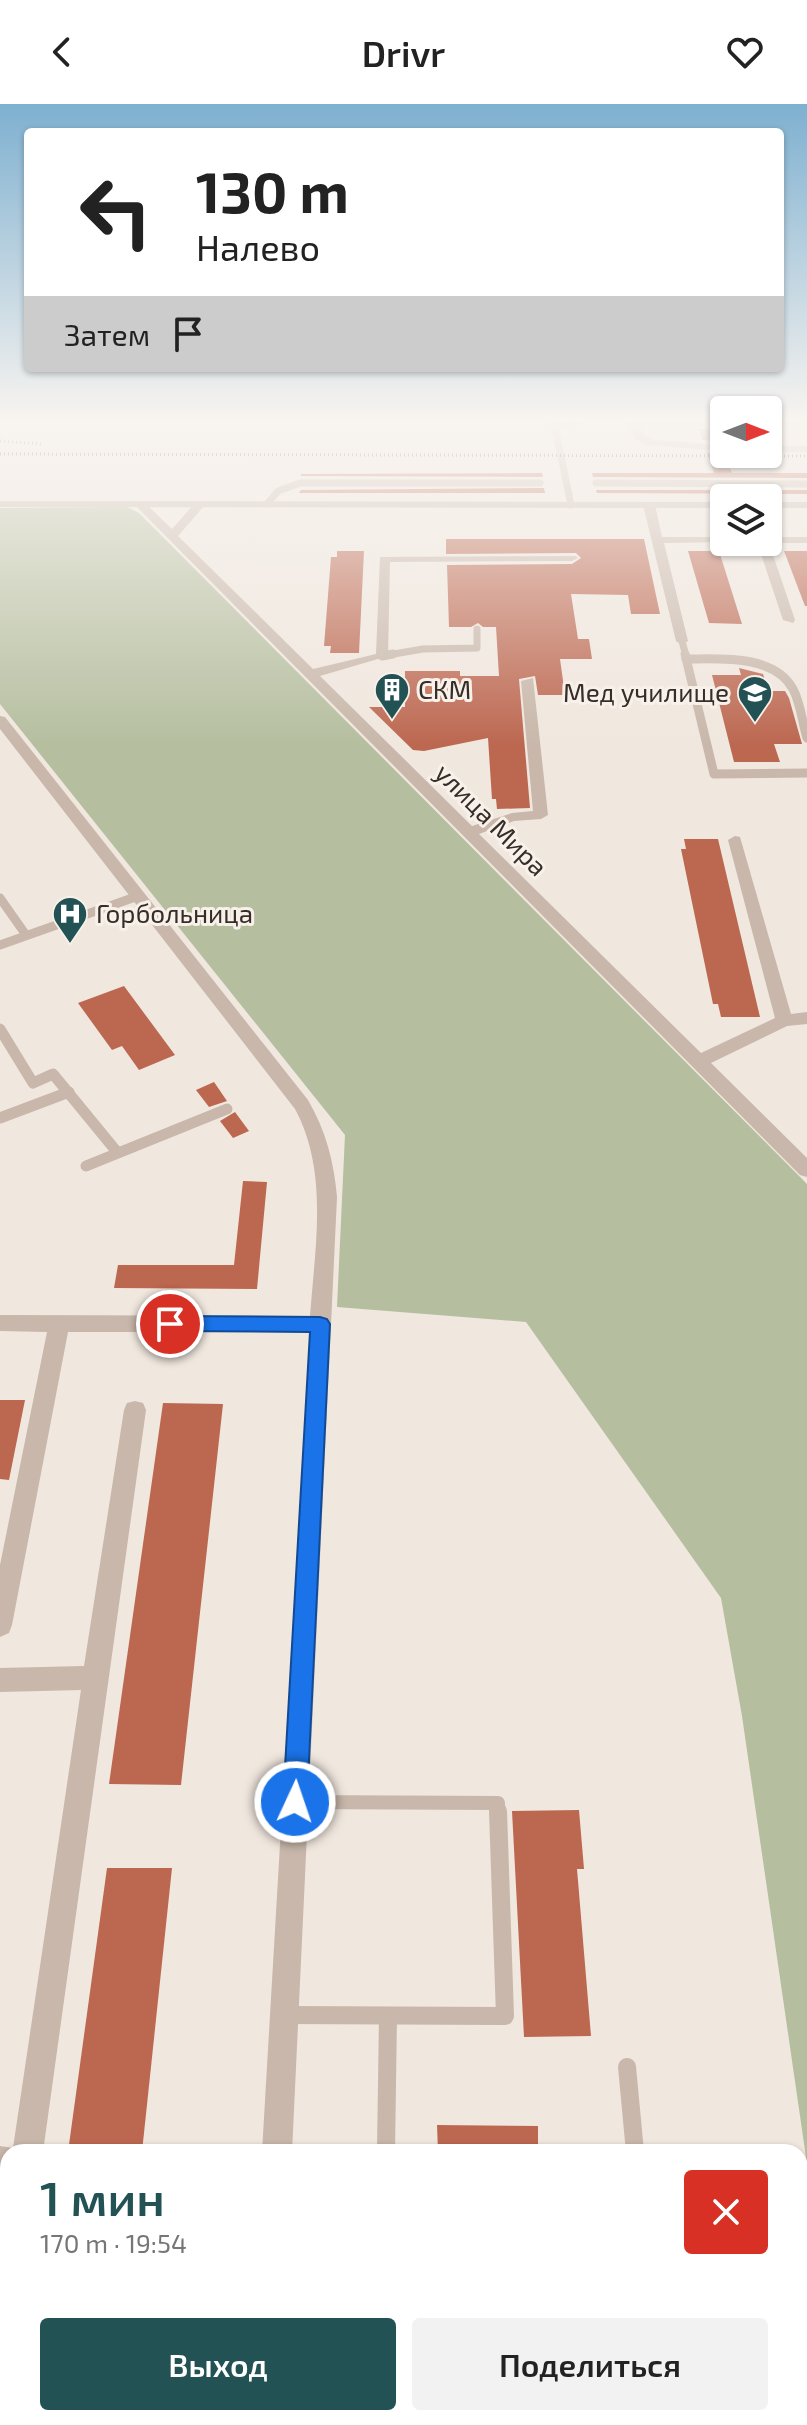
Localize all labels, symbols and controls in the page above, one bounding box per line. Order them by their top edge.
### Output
icon: back [40,30,84,74]
icon: heart [723,30,767,74]
text: Drivr [362,31,445,74]
text: 130 m [196,157,349,224]
icon: left [64,160,168,264]
text: Налево [196,225,320,268]
icon: arrive [166,312,210,356]
text: Затем [64,316,150,352]
north arrow [710,396,782,468]
map controls [710,396,782,556]
button: layers [710,484,782,556]
building icon: СКМ [373,671,411,721]
place label: СКМ [418,673,471,704]
school or university icon: Мед училище [736,674,774,724]
place label: Мед училище [563,676,729,708]
street label: улица Мира [429,756,555,882]
hospital icon: Горбольница [51,895,89,945]
place label: Горбольница [96,897,253,928]
pin [136,1290,204,1358]
icon: arrive [148,1302,192,1346]
position arrow [253,1760,337,1844]
text: 1 мин [40,2168,165,2226]
button: close [684,2170,768,2254]
text: 170 m · 19:54 [40,2227,187,2258]
button: Выход [40,2318,396,2410]
button: Поделиться [412,2318,768,2410]

